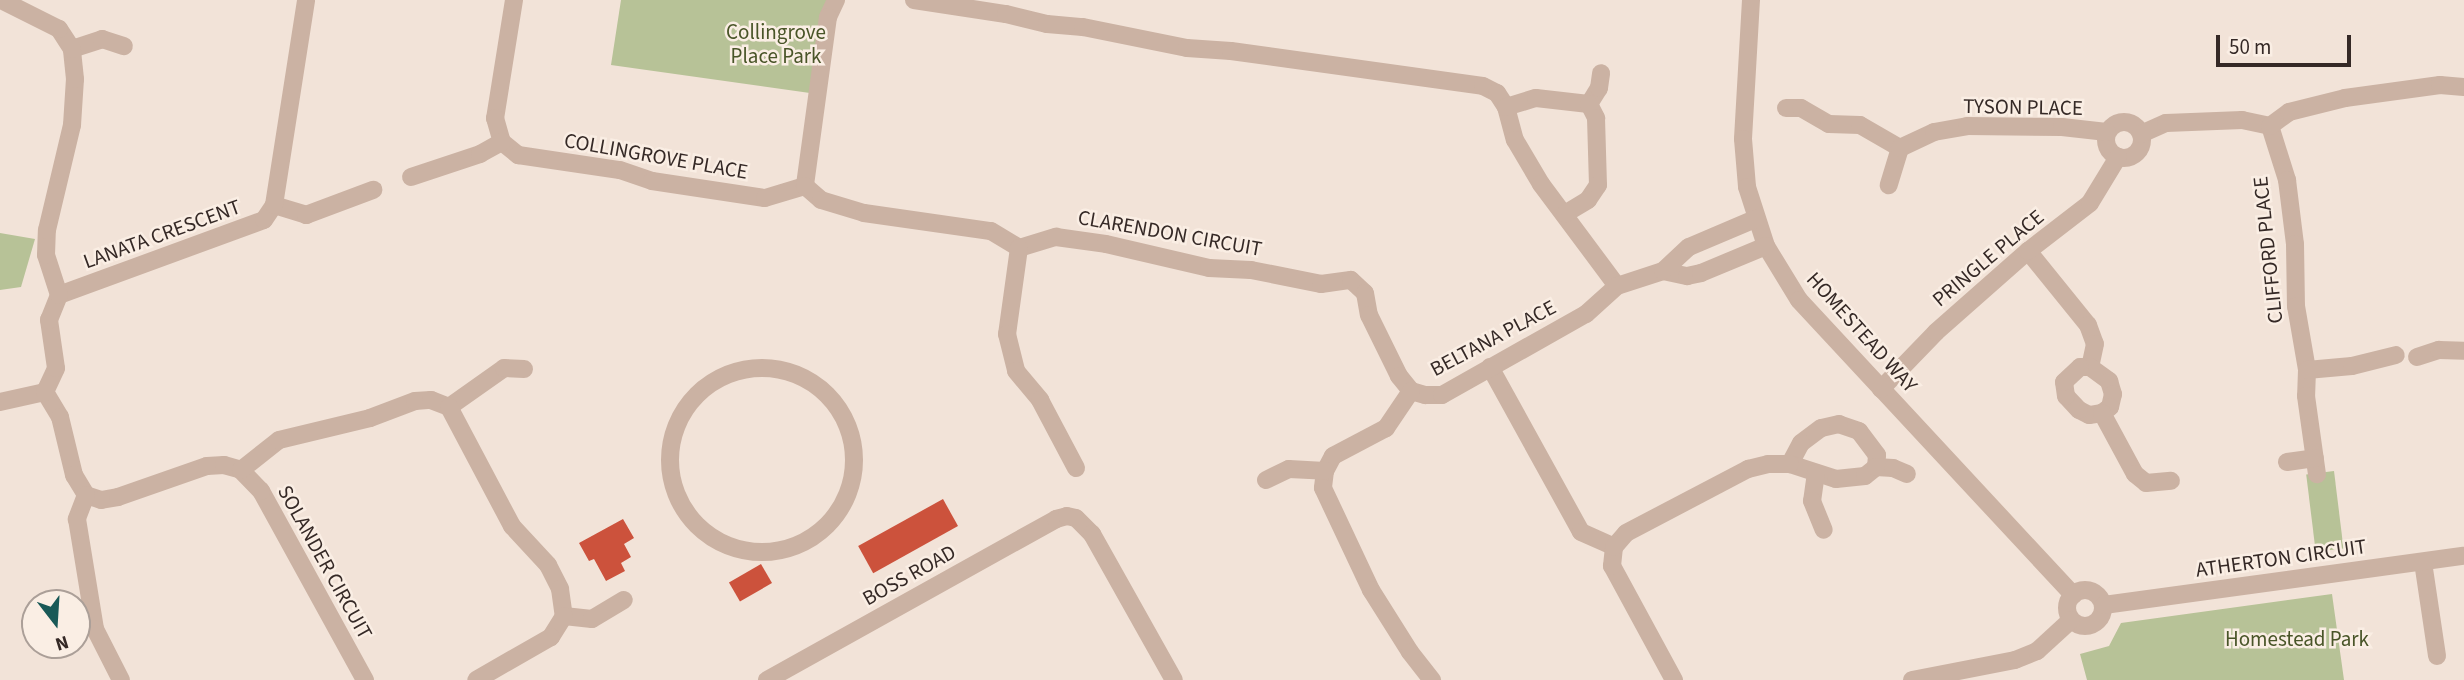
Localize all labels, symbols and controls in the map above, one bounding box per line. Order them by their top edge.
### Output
park label: Collingrove Place Park [726,19,826,69]
scale bar [2219,21,2354,65]
text: 50 m [2229,32,2271,62]
street label: TYSON PLACE [1963,93,2083,121]
street label: COLLINGROVE PLACE [562,127,750,185]
street label: CLIFFORD PLACE [2248,175,2288,325]
street label: LANATA CRESCENT [80,194,244,274]
street label: CLARENDON CIRCUIT [1076,204,1264,262]
street label: PRINGLE PLACE [1927,204,2049,312]
street label: HOMESTEAD WAY [1801,267,1923,397]
street label: BELTANA PLACE [1426,294,1560,382]
street label: SOLANDER CIRCUIT [272,481,378,643]
street label: ATHERTON CIRCUIT [2194,534,2368,582]
street label: BOSS ROAD [858,539,960,611]
north arrow [21,589,91,659]
park label: Homestead Park [2225,626,2369,652]
text: N [52,628,72,657]

